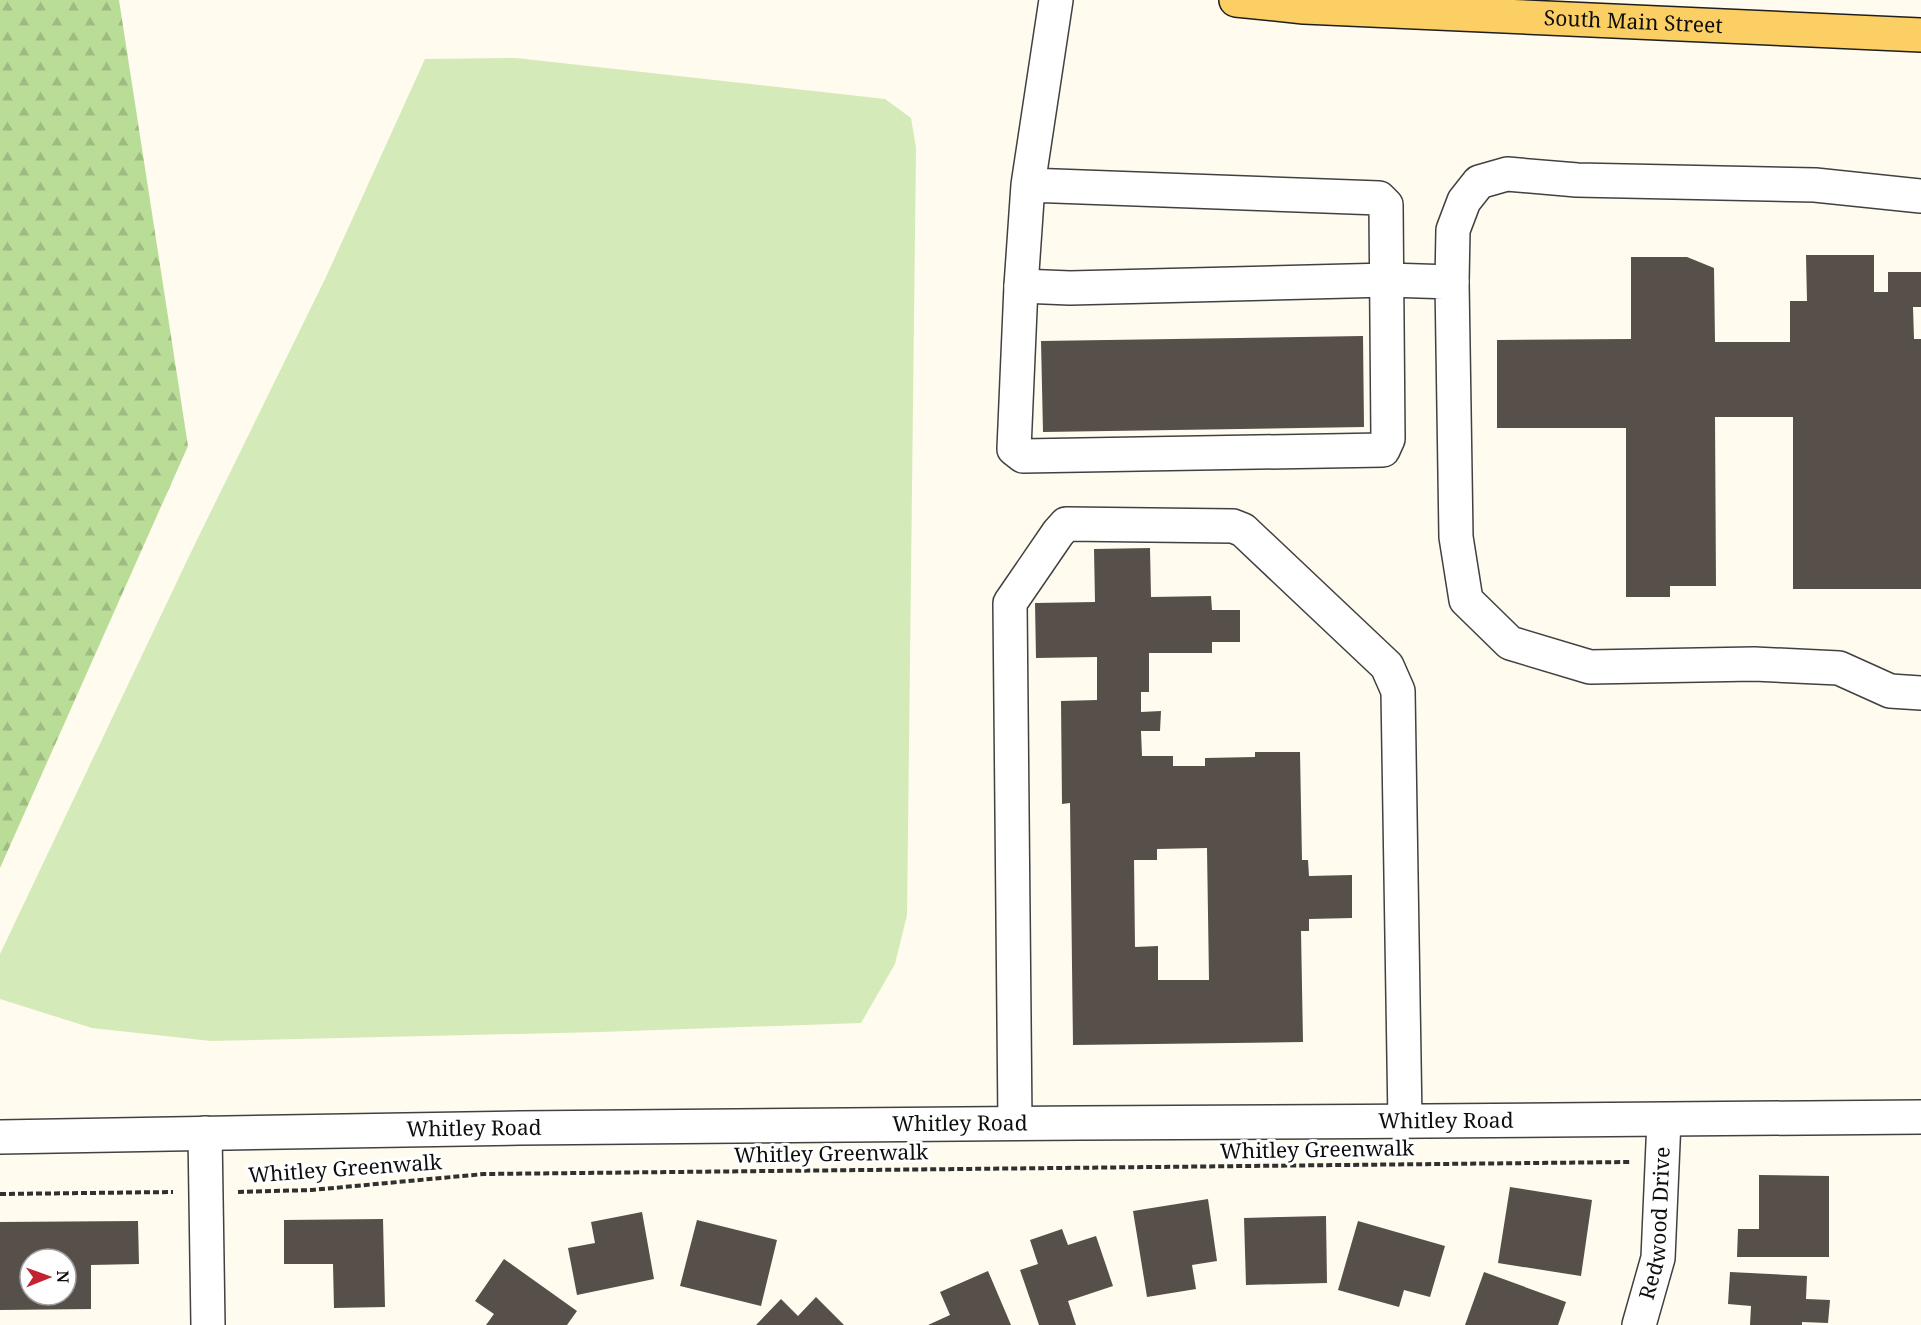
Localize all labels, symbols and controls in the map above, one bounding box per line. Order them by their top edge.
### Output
street label: South Main Street [1543,3,1723,39]
street label: Whitley Road [1378,1106,1514,1134]
street label: Whitley Road [892,1108,1028,1137]
street label: Whitley Road [406,1113,542,1143]
street label: Whitley Greenwalk [1220,1133,1415,1165]
street label: Whitley Greenwalk [734,1137,929,1169]
street label: Redwood Drive [1632,1146,1676,1303]
street label: Whitley Greenwalk [247,1147,443,1189]
north arrow [18,1247,78,1307]
text: N [52,1270,74,1284]

